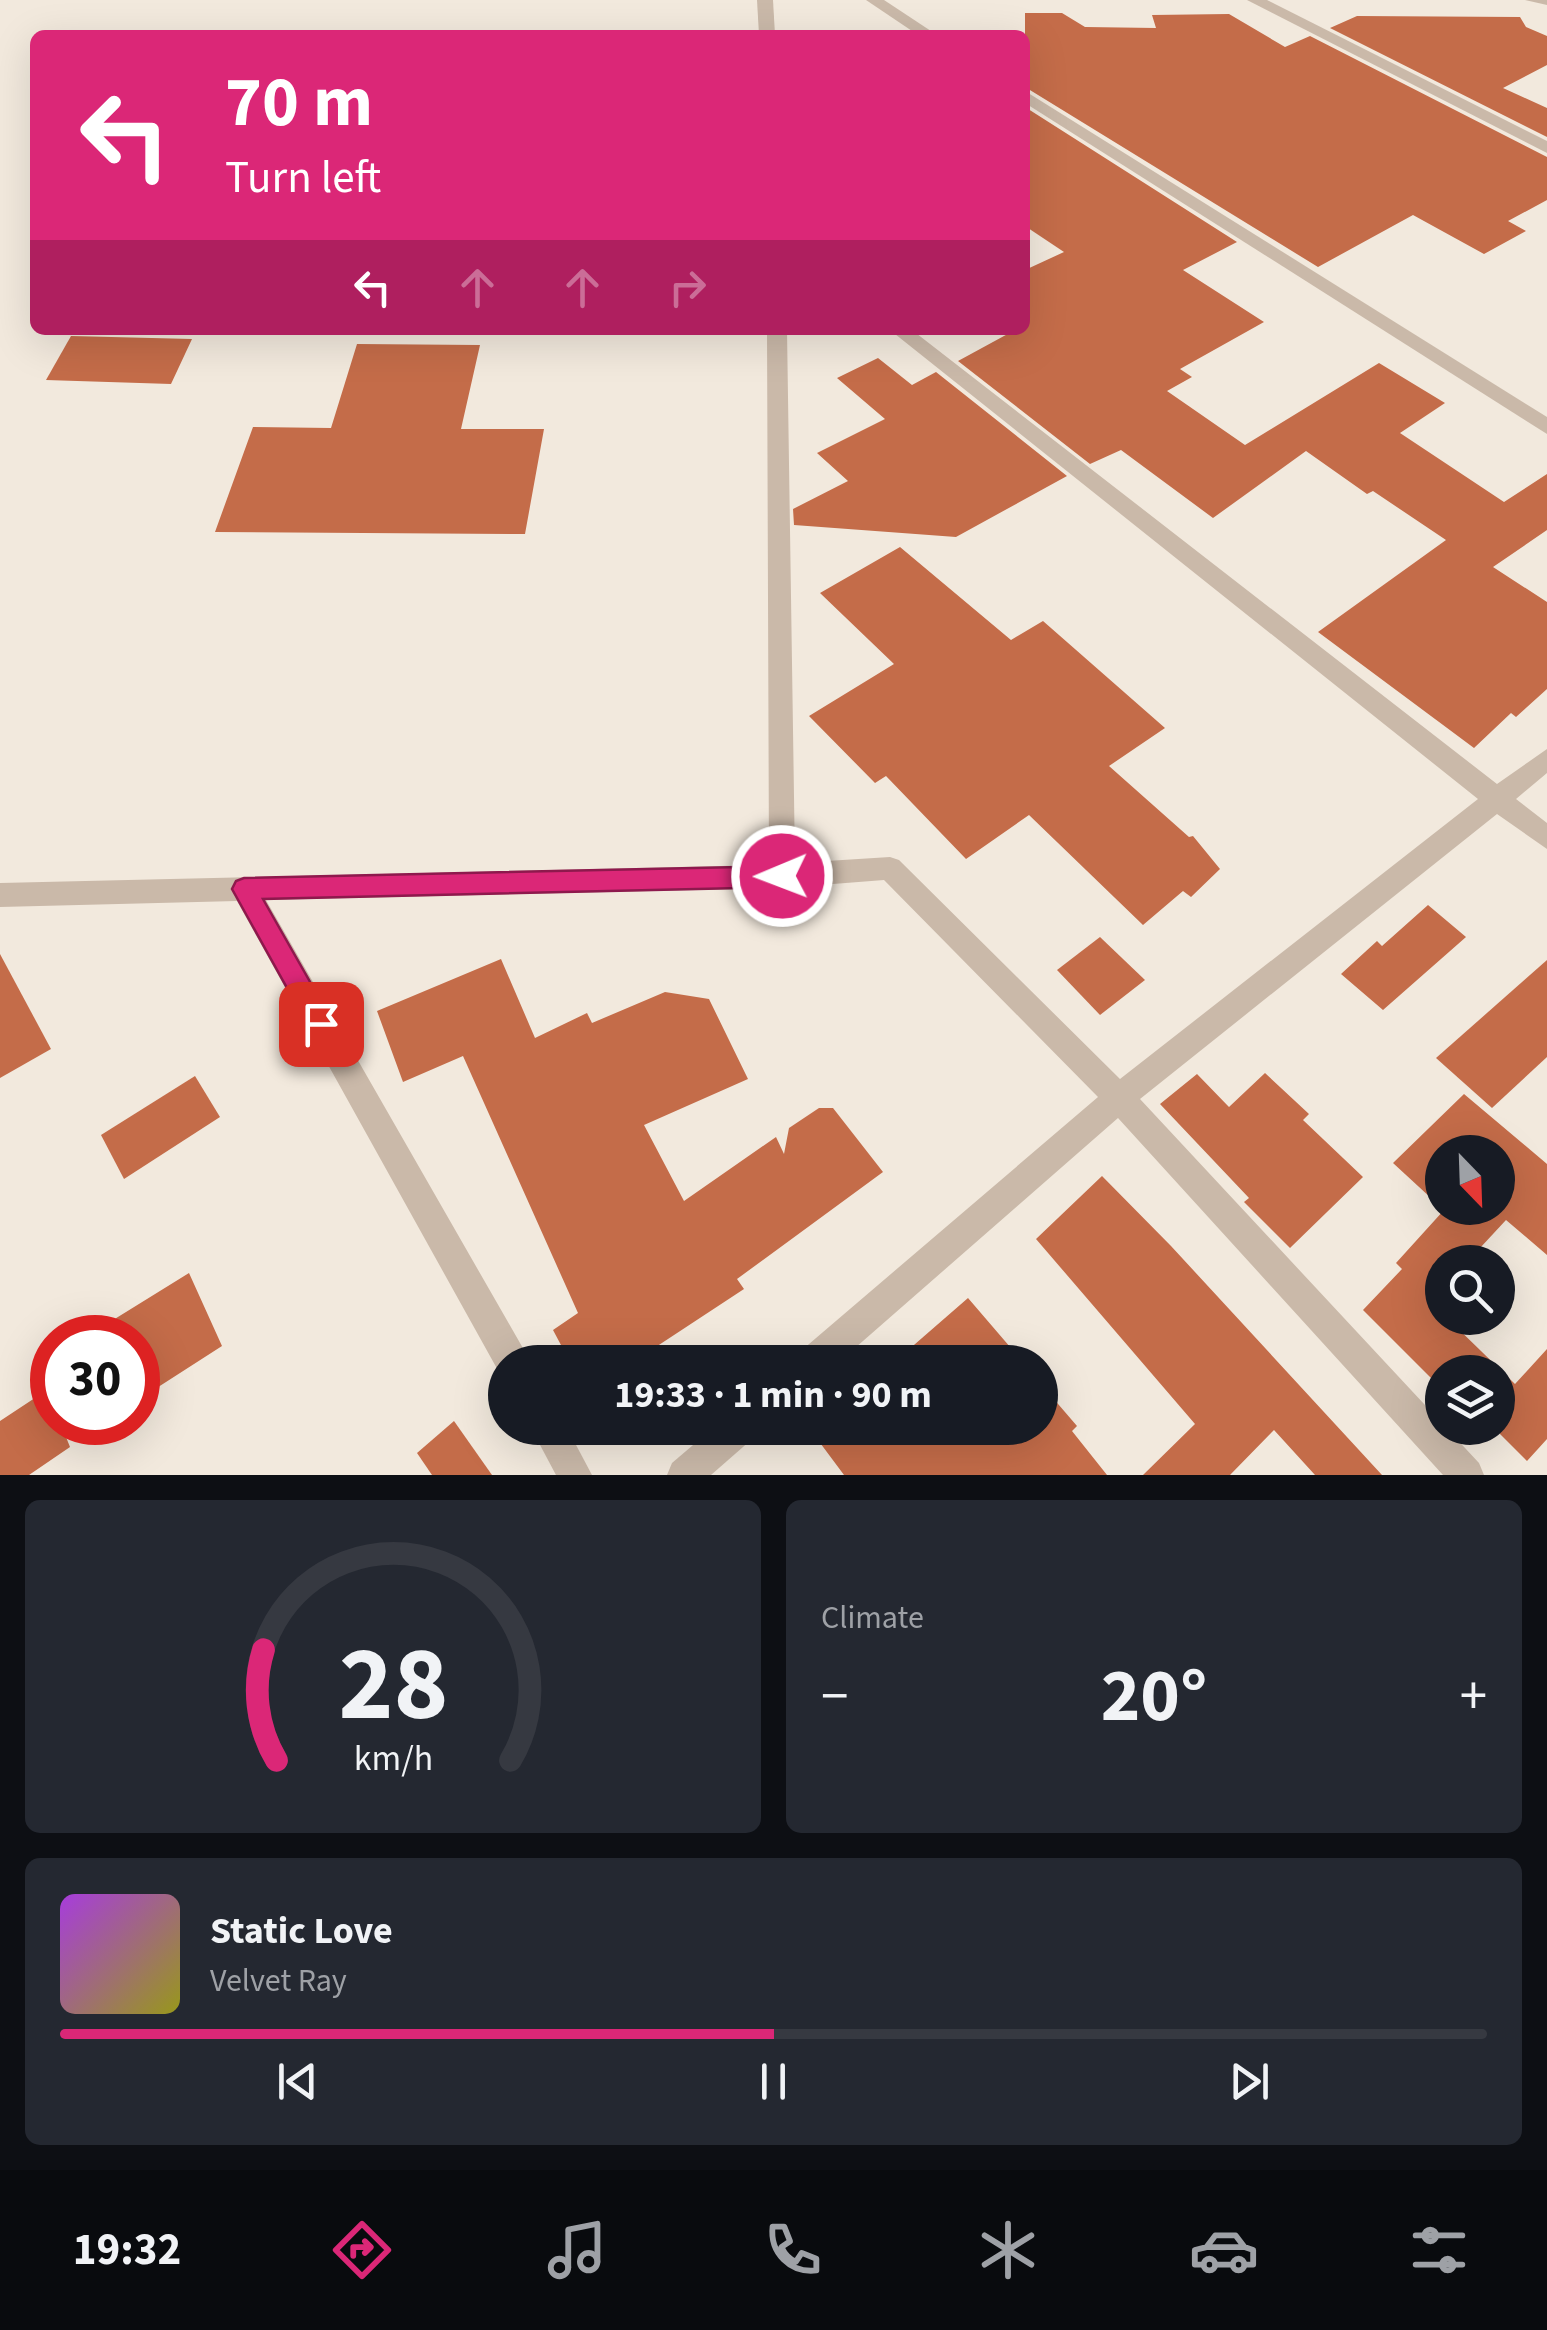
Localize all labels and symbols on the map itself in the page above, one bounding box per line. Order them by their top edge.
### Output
position arrow [730,824,834,928]
pin [279,982,364,1067]
north arrow [1425,1135,1515,1225]
speed limit sign: 30 [30,1315,160,1445]

